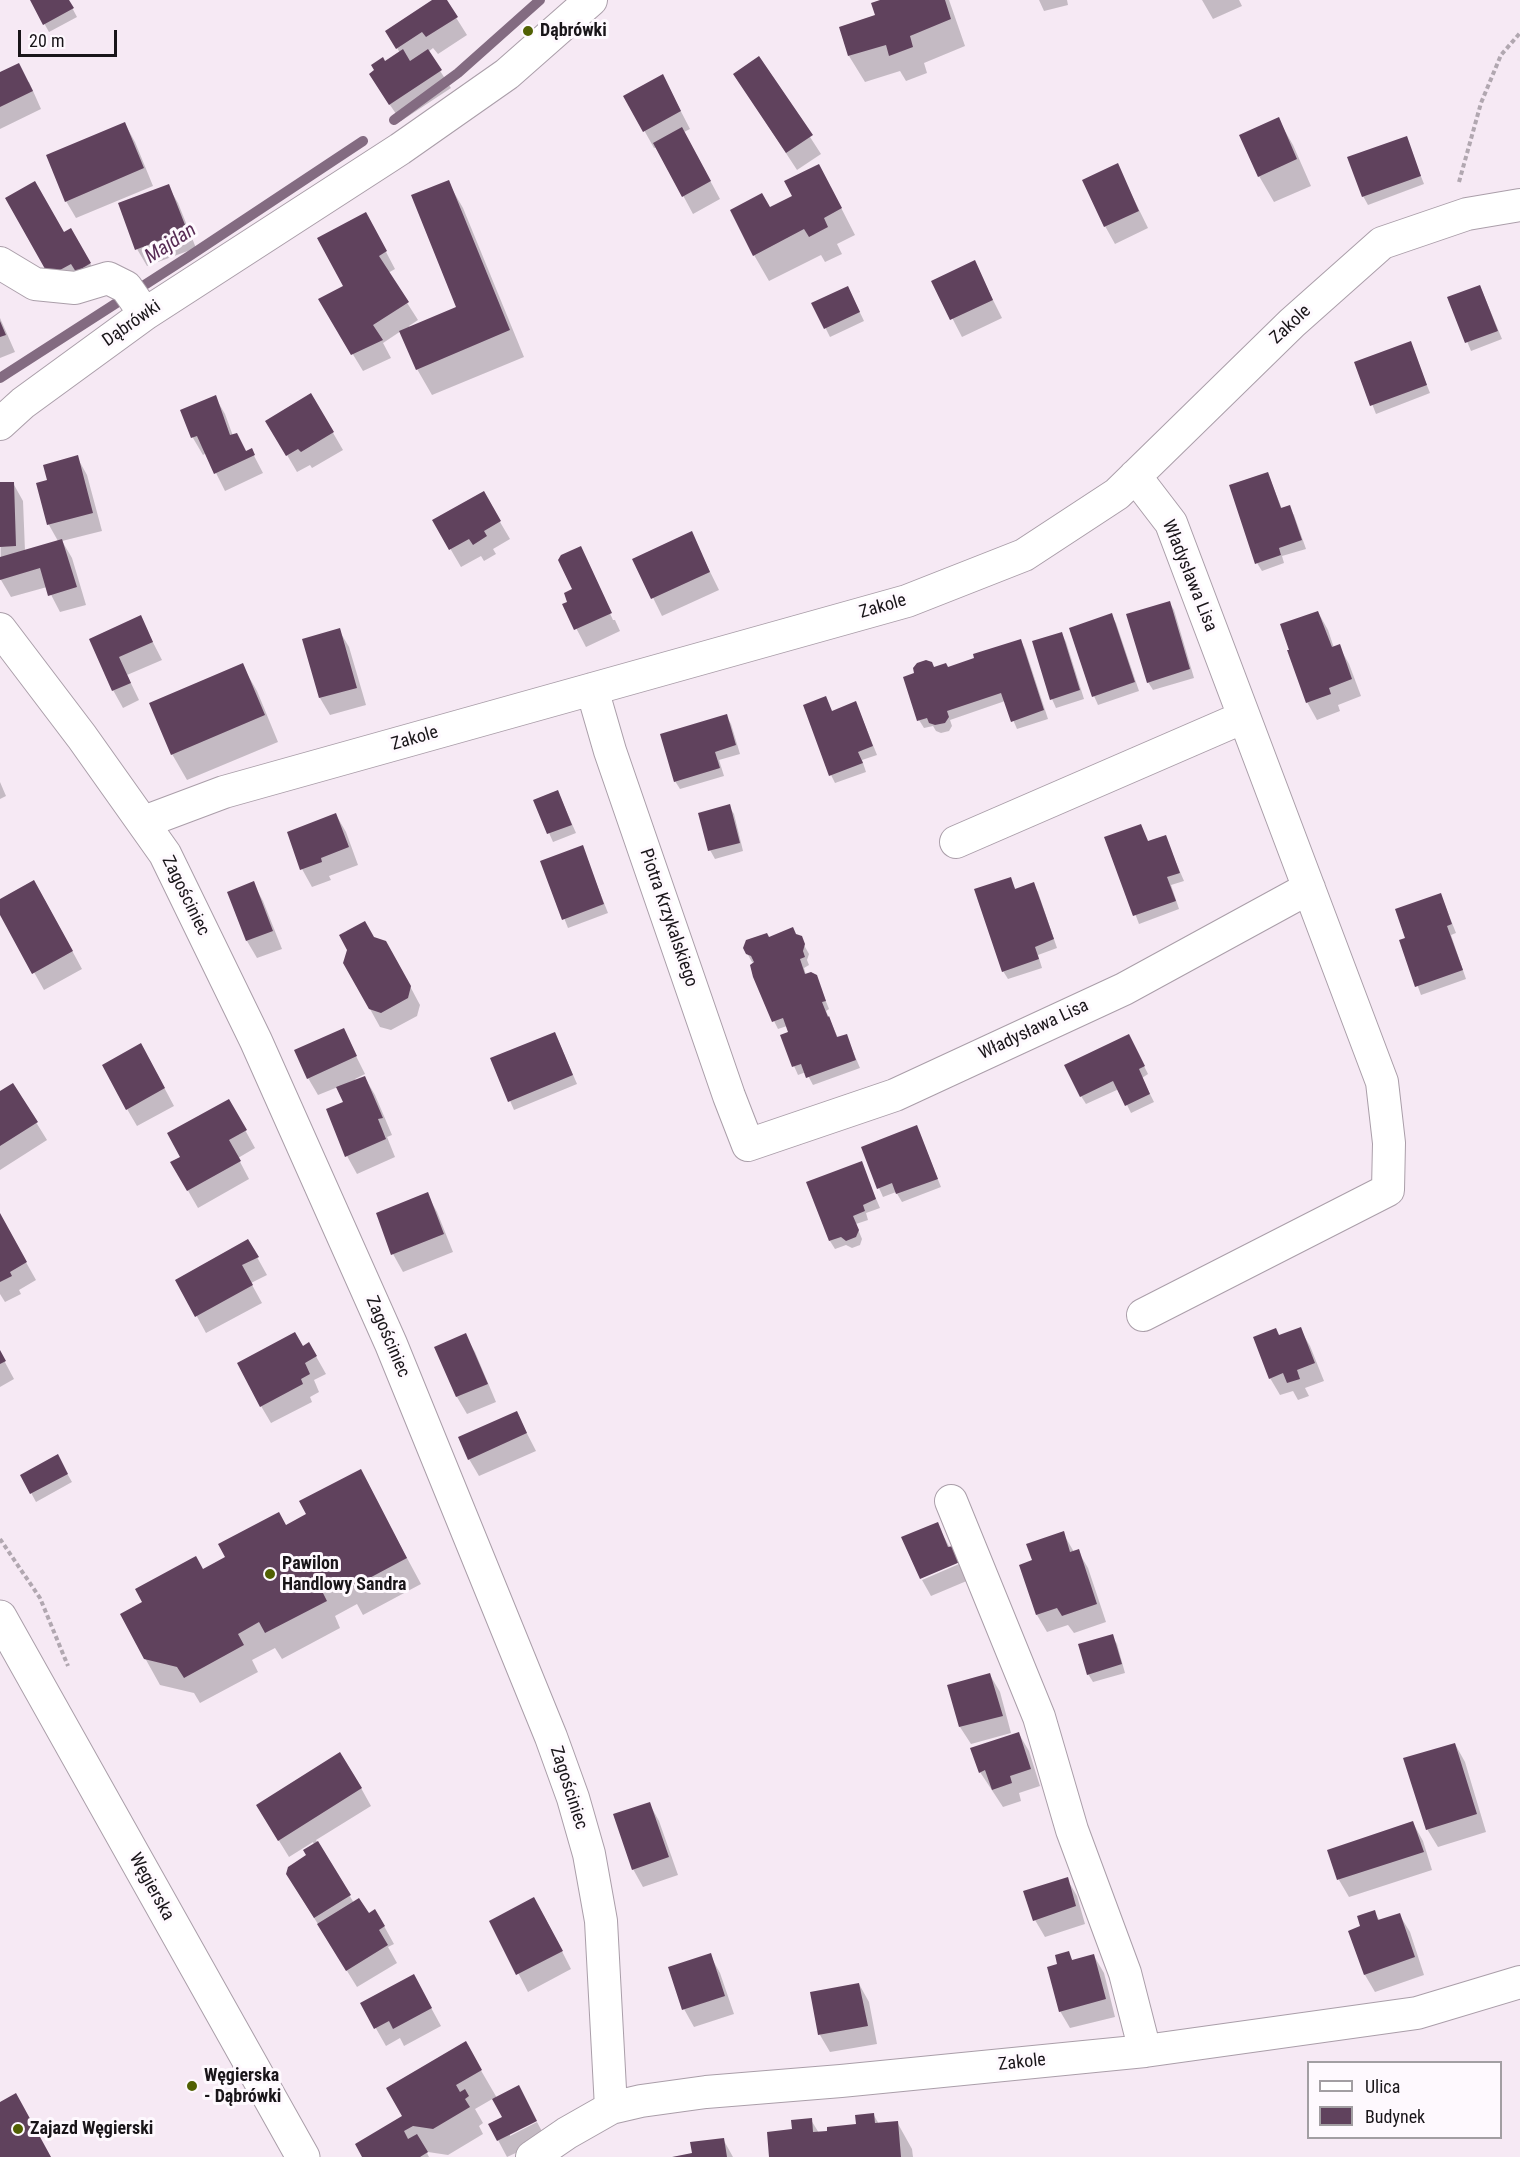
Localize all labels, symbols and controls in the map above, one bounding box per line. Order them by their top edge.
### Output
scale bar [21,18,120,56]
place label: Dąbrówki [540,20,607,42]
marker: Dąbrówki [521,24,535,38]
text: 20 m [29,30,64,51]
water label: Majdan [141,219,201,269]
street label: Dąbrówki [99,296,165,352]
street label: Zakole [1266,301,1316,349]
street label: Władysława Lisa [1157,517,1221,635]
street label: Zakole [857,590,909,624]
street label: Zakole [389,722,441,756]
street label: Piotra Krzykalskiego [634,846,702,990]
street label: Zagościniec [156,853,214,939]
street label: Władysława Lisa [976,995,1092,1065]
street label: Zagościniec [360,1293,414,1381]
place label: Pawilon Handlowy Sandra [282,1553,407,1596]
marker: Pawilon Handlowy Sandra [263,1567,277,1581]
street label: Zagościniec [544,1744,592,1832]
street label: Węgierska [124,1850,178,1924]
street label: Zakole [997,2050,1047,2076]
legend [1307,2061,1502,2139]
place label: Węgierska - Dąbrówki [204,2065,281,2108]
text: Ulica [1365,2076,1400,2097]
marker: Węgierska - Dąbrówki [185,2079,199,2093]
text: Budynek [1365,2106,1425,2127]
place label: Zajazd Węgierski [30,2118,153,2140]
marker: Zajazd Węgierski [11,2122,25,2136]

